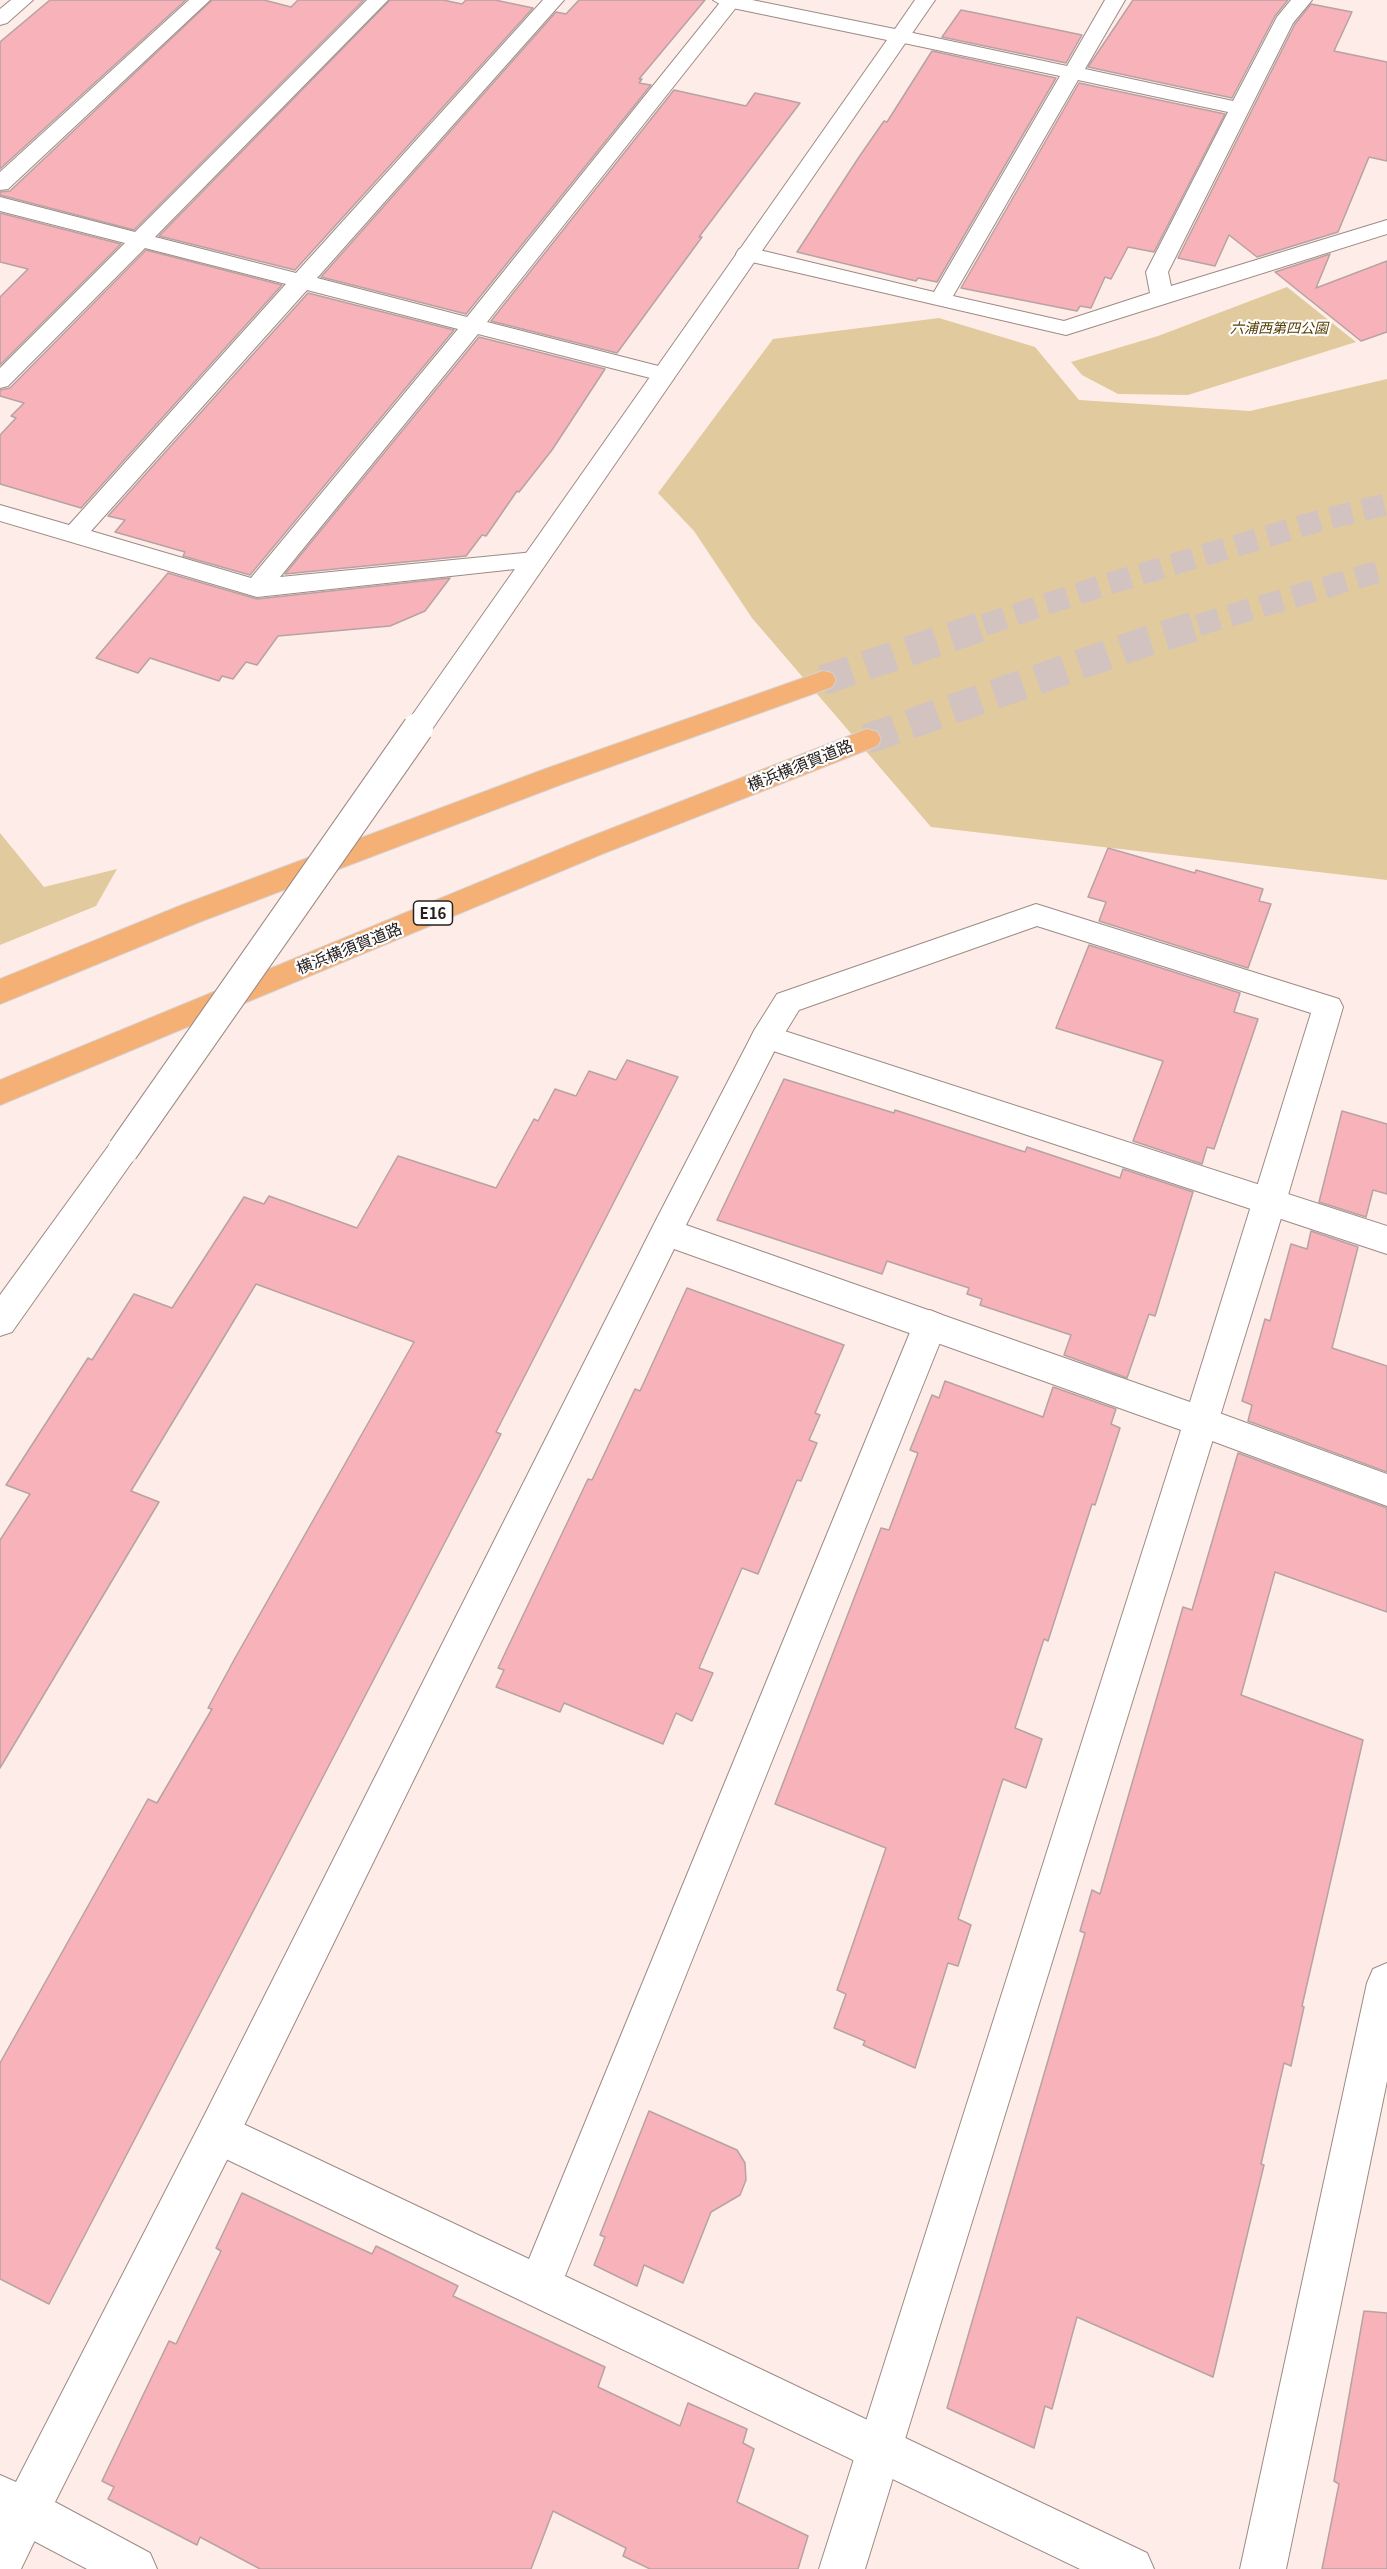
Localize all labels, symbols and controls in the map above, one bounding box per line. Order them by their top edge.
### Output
park label: 六浦西第四公園 [1230,320,1328,336]
street label: 横浜横須賀道路 [744,735,856,795]
road number: E16 [414,901,452,925]
street label: 横浜横須賀道路 [293,918,405,978]

